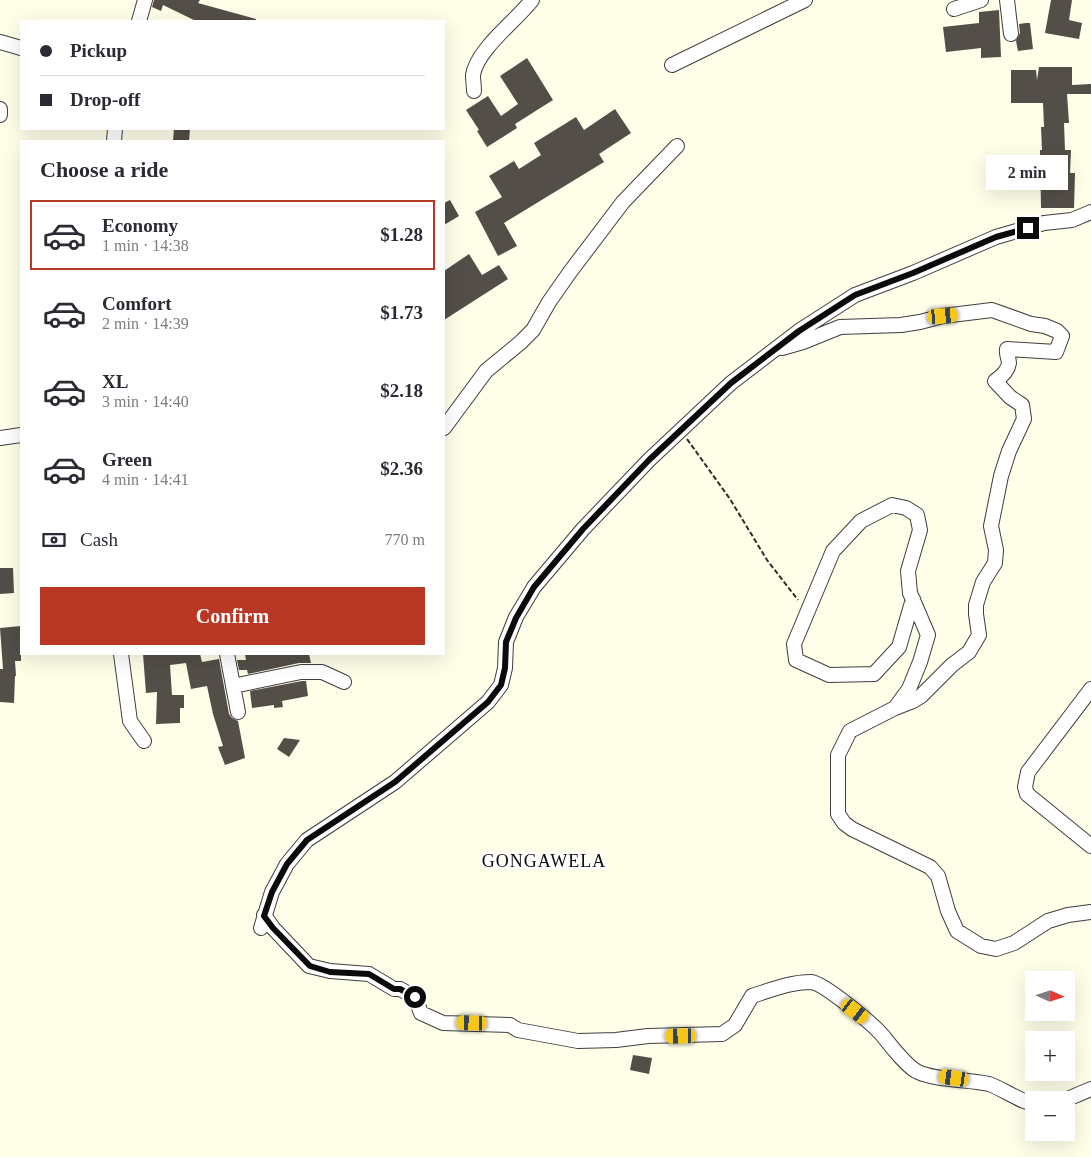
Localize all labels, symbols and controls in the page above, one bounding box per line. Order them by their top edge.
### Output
text: Pickup [70,40,127,61]
text: Drop-off [70,89,140,110]
callout: 2 min [987,156,1069,190]
text: Choose a ride [40,157,168,182]
text: 2 min [1008,164,1046,181]
icon: car [42,213,87,258]
text: Economy [102,215,178,236]
route end [1017,217,1039,239]
text: $1.28 [380,224,423,245]
text: 1 min · 14:38 [102,237,189,254]
icon: car [42,291,87,336]
text: Comfort [102,293,172,314]
text: $1.73 [380,302,423,323]
car [927,307,958,325]
text: 2 min · 14:39 [102,315,189,332]
icon: car [42,369,87,414]
text: XL [102,371,128,392]
text: $2.18 [380,380,423,401]
text: 3 min · 14:40 [102,393,189,410]
icon: car [42,447,87,492]
text: Green [102,449,152,470]
text: $2.36 [380,458,423,479]
text: 4 min · 14:41 [102,471,189,488]
icon: cash [40,526,68,554]
text: Cash [80,529,118,550]
text: 770 m [385,531,425,548]
button: Confirm [40,587,425,645]
district label: GONGAWELA [482,851,606,871]
north arrow [1025,971,1075,1021]
map controls [1025,971,1075,1141]
route start [404,986,426,1008]
car [838,996,871,1026]
car [456,1015,487,1031]
car [665,1028,696,1044]
button: + [1025,1031,1075,1081]
car [938,1068,969,1088]
button: − [1025,1091,1075,1141]

